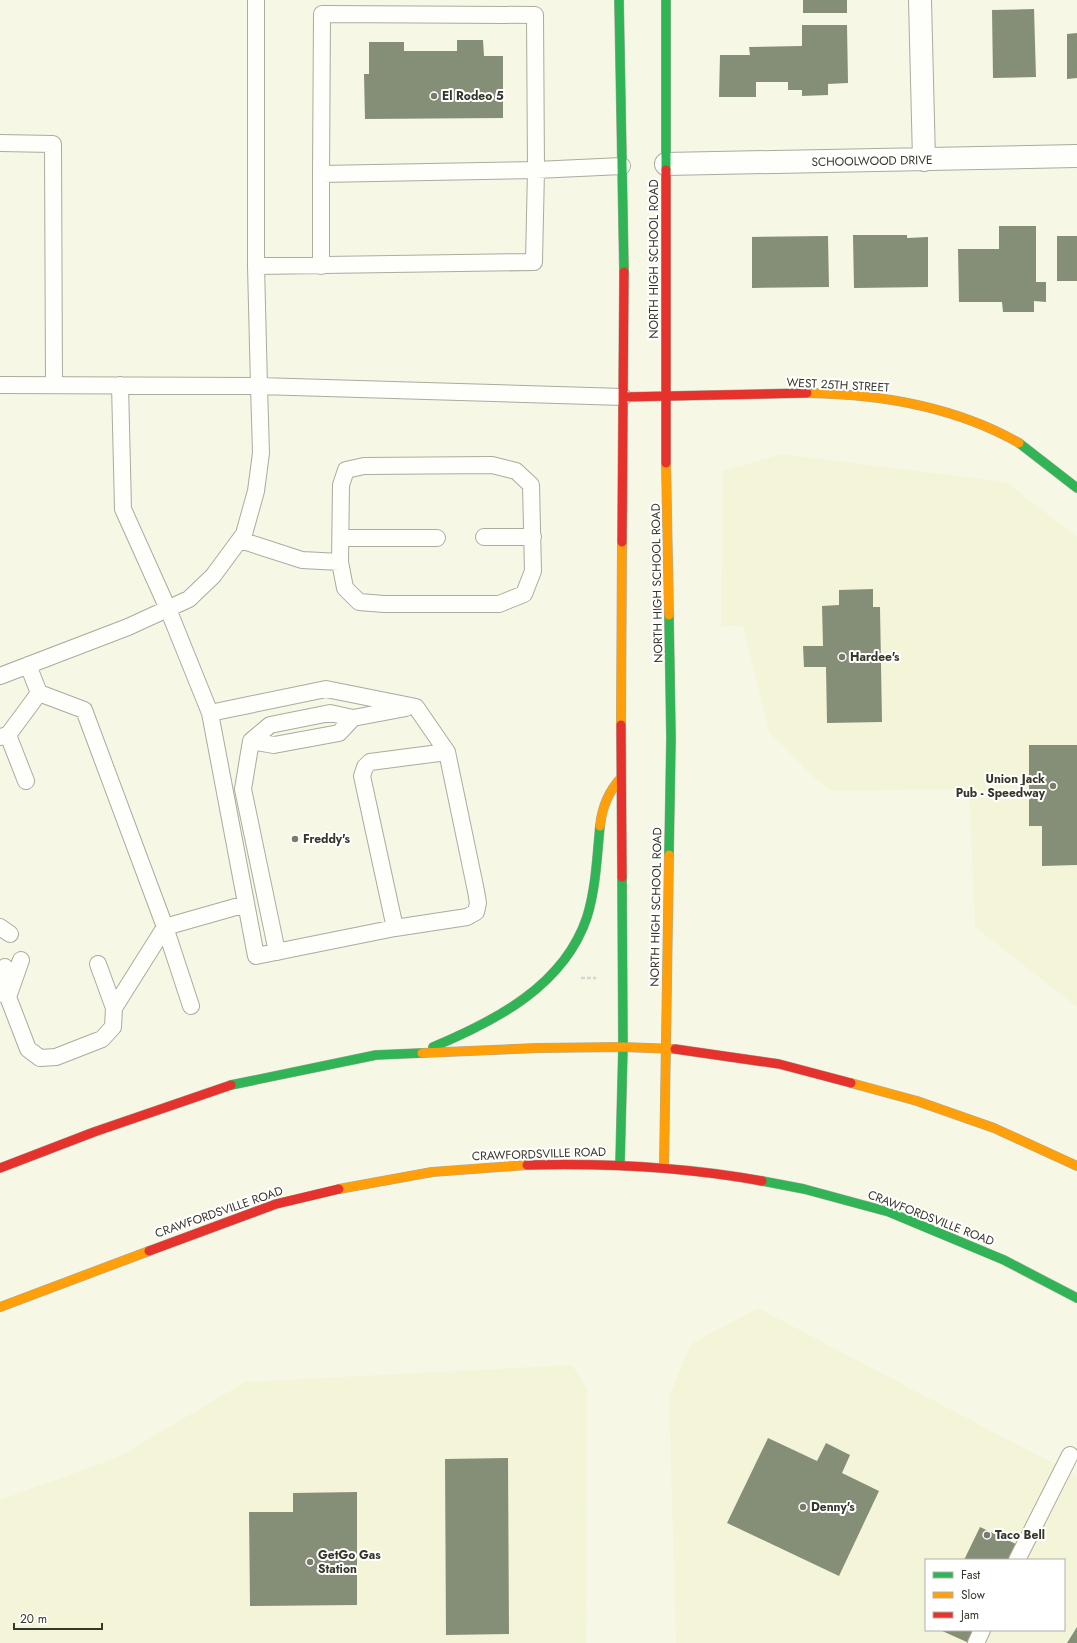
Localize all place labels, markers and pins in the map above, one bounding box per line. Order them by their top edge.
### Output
place label: El Rodeo 5 [442,87,504,105]
marker: El Rodeo 5 [429,91,439,101]
place label: Hardee's [850,648,900,666]
marker: Hardee's [837,652,847,662]
place label: Union Jack Pub - Speedway [956,770,1046,802]
marker: Union Jack Pub - Speedway [1048,781,1058,791]
place label: Freddy's [303,830,351,848]
marker: Freddy's [290,834,300,844]
place label: Denny's [811,1498,855,1516]
marker: Denny's [798,1502,808,1512]
place label: Taco Bell [995,1526,1045,1544]
marker: Taco Bell [982,1530,992,1540]
place label: GetGo Gas Station [318,1546,381,1578]
marker: GetGo Gas Station [305,1557,315,1567]

